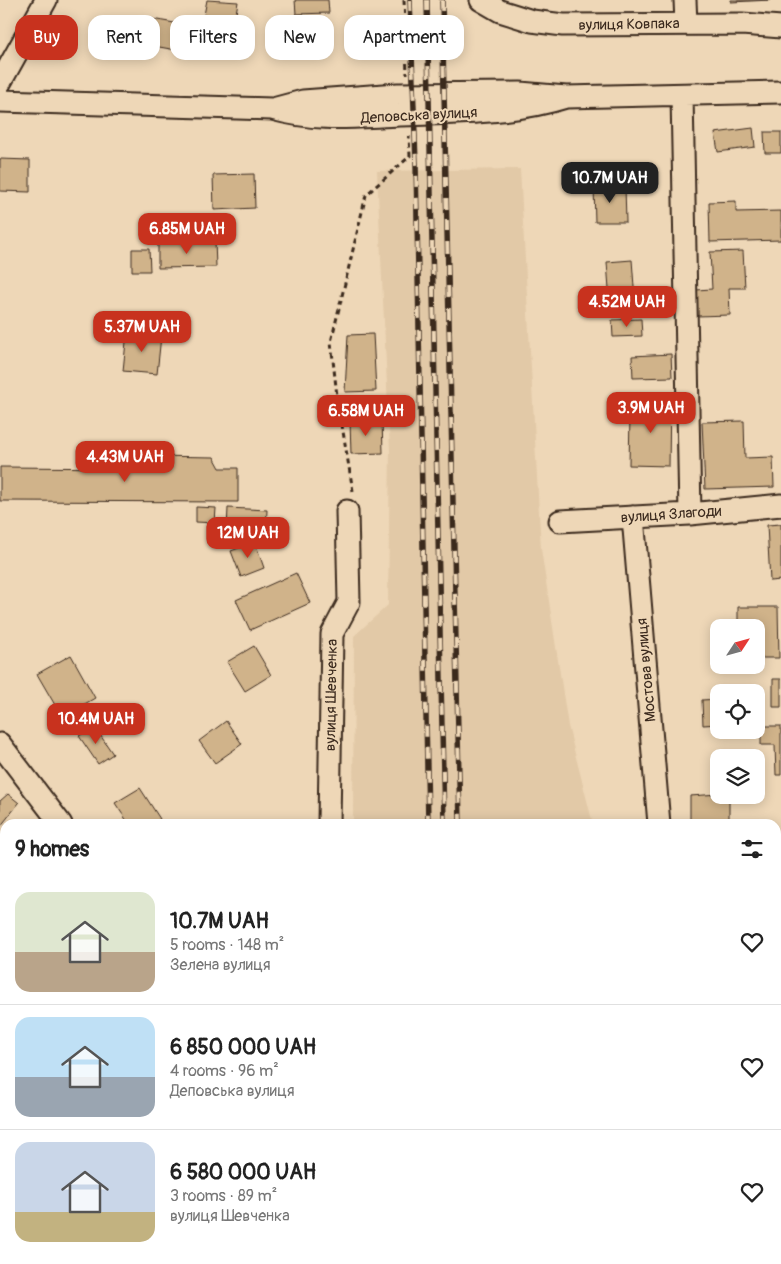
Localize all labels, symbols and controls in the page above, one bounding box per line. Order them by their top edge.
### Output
street label: вулиця Ковпака [578,14,680,35]
chip: Buy [15,15,78,60]
chip: Rent [88,15,160,60]
chip: Filters [170,15,255,60]
chip: New [265,15,334,60]
chip: Apartment [344,15,464,60]
street label: Деповська вулиця [359,103,478,128]
pin: 10.7M UAH [553,162,667,204]
text: 10.7M UAH [572,168,648,188]
pin: 6.85M UAH [130,212,244,255]
text: 6.85M UAH [149,219,225,239]
pin: 4.52M UAH [570,286,684,328]
text: 4.52M UAH [589,292,665,312]
pin: 5.37M UAH [85,310,199,353]
text: 5.37M UAH [104,317,180,337]
pin: 3.9M UAH [599,392,703,434]
pin: 6.58M UAH [309,394,423,437]
text: 3.9M UAH [618,398,684,418]
text: 6.58M UAH [328,401,404,421]
pin: 4.43M UAH [68,440,182,483]
text: 4.43M UAH [86,447,164,467]
street label: вулиця Злагоди [620,501,722,527]
pin: 12M UAH [202,516,294,559]
text: 12M UAH [217,523,279,543]
street label: Мостова вулиця [632,617,661,723]
north arrow [710,619,765,674]
map controls [710,619,765,804]
street label: вулиця Шевченка [321,639,342,751]
button: locate [710,684,765,739]
pin: 10.4M UAH [39,702,153,745]
text: 10.4M UAH [58,709,134,729]
button: layers [710,749,765,804]
icon: filters [738,835,766,863]
text: 9 homes [15,836,89,863]
text: 10.7M UAH [170,908,269,935]
icon: home [55,912,115,972]
icon: heart [738,928,766,956]
text: 5 rooms · 148 m² [170,935,284,955]
text: Зелена вулиця [170,955,270,975]
text: 6 850 000 UAH [170,1034,316,1061]
icon: home [55,1037,115,1097]
icon: heart [738,1053,766,1081]
text: 4 rooms · 96 m² [170,1061,279,1081]
text: Деповська вулиця [170,1081,295,1101]
text: 6 580 000 UAH [170,1159,316,1186]
icon: home [55,1162,115,1222]
icon: heart [738,1178,766,1206]
text: 3 rooms · 89 m² [170,1186,277,1206]
text: вулиця Шевченка [170,1206,290,1226]

